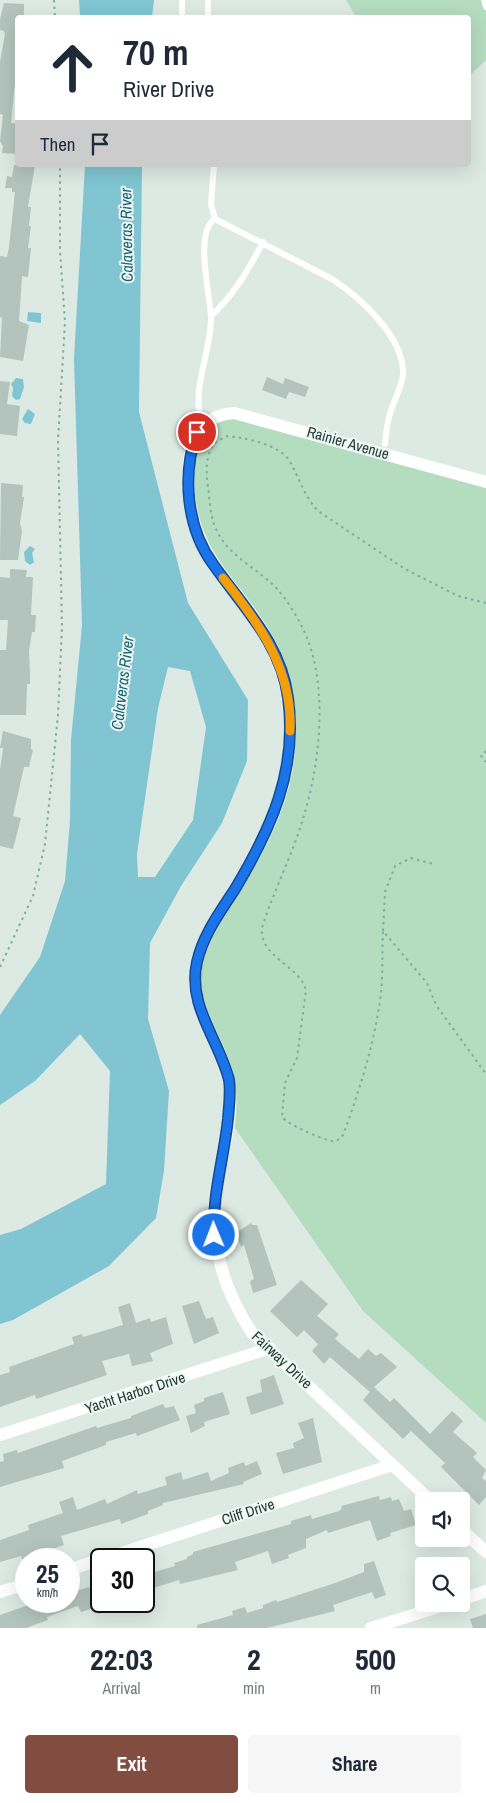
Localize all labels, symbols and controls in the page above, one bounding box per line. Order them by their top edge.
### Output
text: 70 m [123,29,188,76]
icon: ahead [40,35,105,100]
text: River Drive [123,74,214,104]
icon: arrive [86,130,114,158]
text: Then [40,131,76,157]
water label: Calaveras River [114,187,138,282]
pin [176,411,218,453]
icon: arrive [183,418,211,446]
street label: Rainier Avenue [305,421,392,464]
water label: Calaveras River [105,634,139,731]
position arrow [187,1208,239,1260]
street label: Fairway Drive [247,1326,317,1393]
street label: Yacht Harbor Drive [82,1366,188,1419]
map controls [415,1492,470,1612]
button: sound [415,1492,470,1547]
street label: Cliff Drive [219,1493,277,1530]
speed limit sign: 30 [90,1548,155,1613]
text: 25 [36,1557,59,1591]
button: search [415,1557,470,1612]
text: km/h [37,1585,58,1601]
text: 22:03 [90,1639,153,1679]
text: 2 [247,1639,261,1679]
text: 500 [355,1639,396,1679]
text: Arrival [103,1677,140,1699]
text: min [243,1677,265,1699]
text: m [370,1677,381,1699]
button: Exit [25,1735,238,1793]
button: Share [248,1735,461,1793]

